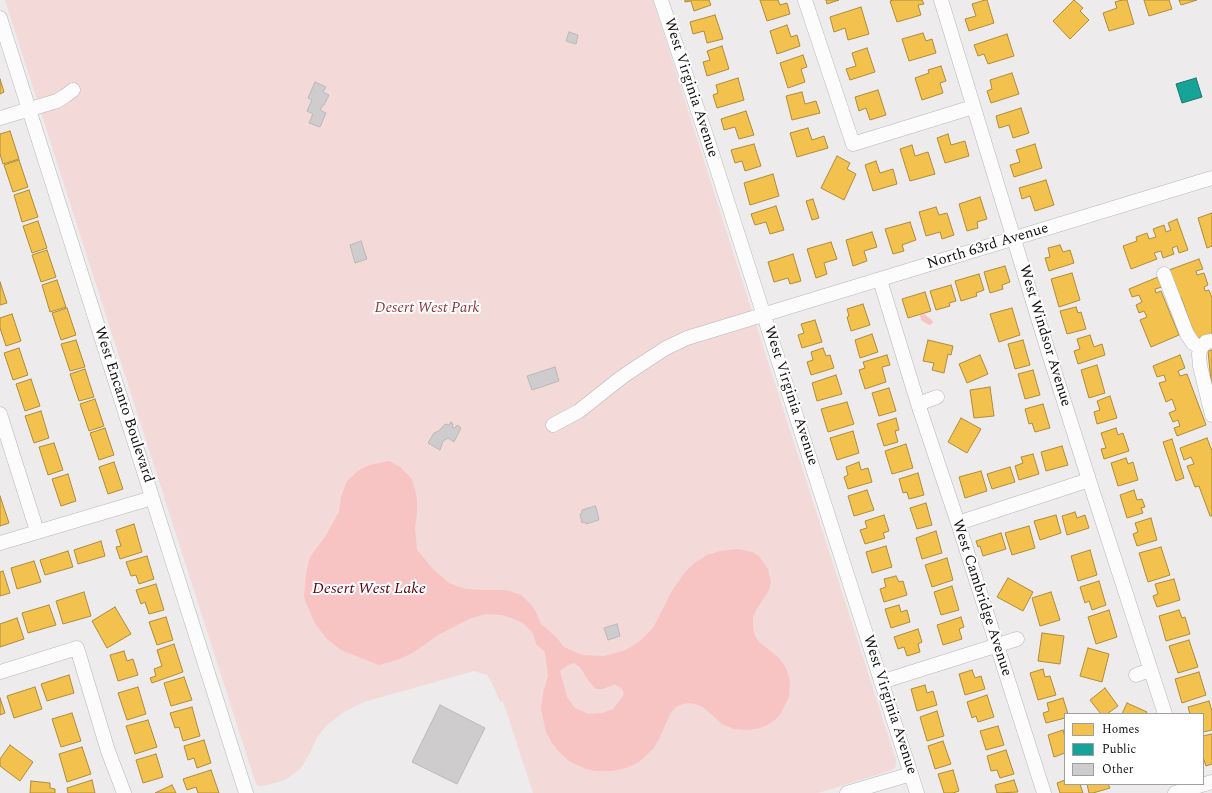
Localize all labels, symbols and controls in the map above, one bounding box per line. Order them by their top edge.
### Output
street label: West Virginia Avenue [659,16,721,160]
street label: North 63rd Avenue [925,220,1051,274]
street label: West Windsor Avenue [1014,263,1074,409]
park label: Desert West Park [374,300,480,318]
street label: West Virginia Avenue [759,324,821,468]
street label: West Encanto Boulevard [89,325,157,485]
street label: West Cambridge Avenue [947,517,1015,679]
water label: Desert West Lake [312,580,426,600]
street label: West Virginia Avenue [858,633,920,777]
legend [1064,713,1204,785]
text: Homes [1102,720,1140,739]
text: Public [1102,740,1136,759]
text: Other [1102,760,1134,779]

